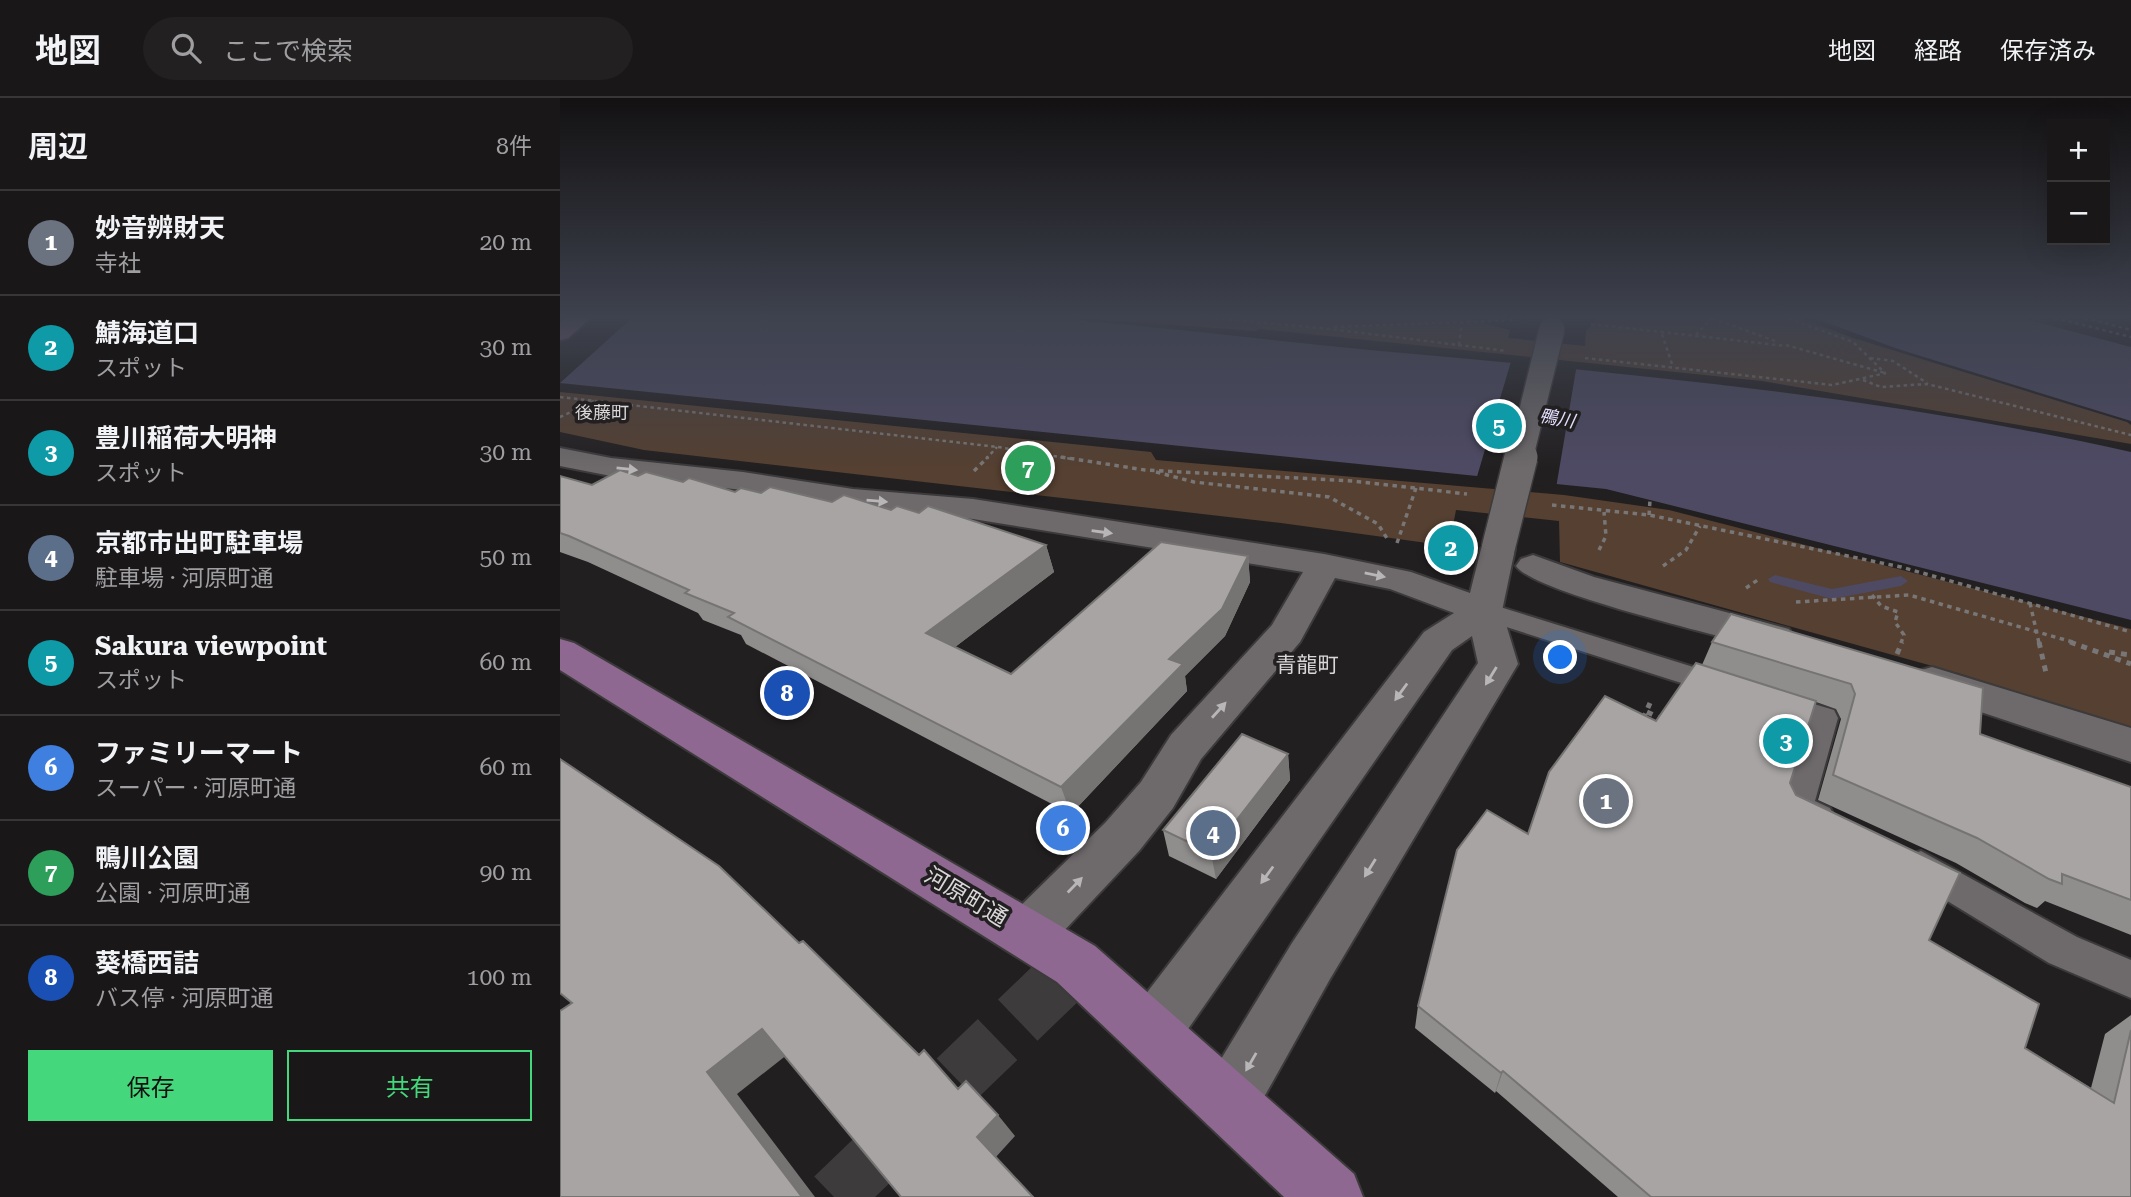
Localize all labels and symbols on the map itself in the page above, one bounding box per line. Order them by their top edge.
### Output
pin: 5 [1476,400,1522,452]
district label: 後藤町 [575,402,629,423]
water label: 鴨川 [1537,405,1579,432]
pin: 7 [1005,442,1051,494]
one-way arrow [616,464,638,475]
one-way arrow [866,495,888,506]
pin: 2 [1428,522,1474,574]
one-way arrow [1091,526,1113,537]
one-way arrow [1364,570,1386,581]
your location [1543,640,1577,674]
district label: 青龍町 [1276,653,1339,677]
one-way arrow [1484,666,1497,685]
pin: 8 [764,667,810,719]
one-way arrow [1395,683,1409,701]
one-way arrow [1211,701,1227,719]
pin: 3 [1763,715,1809,767]
pin: 1 [1583,775,1629,827]
pin: 6 [1040,802,1086,854]
pin: 4 [1190,807,1236,859]
one-way arrow [1363,858,1376,878]
street label: 河原町通 [920,862,1012,932]
one-way arrow [1260,866,1274,884]
one-way arrow [1067,877,1083,893]
one-way arrow [1245,1053,1257,1072]

